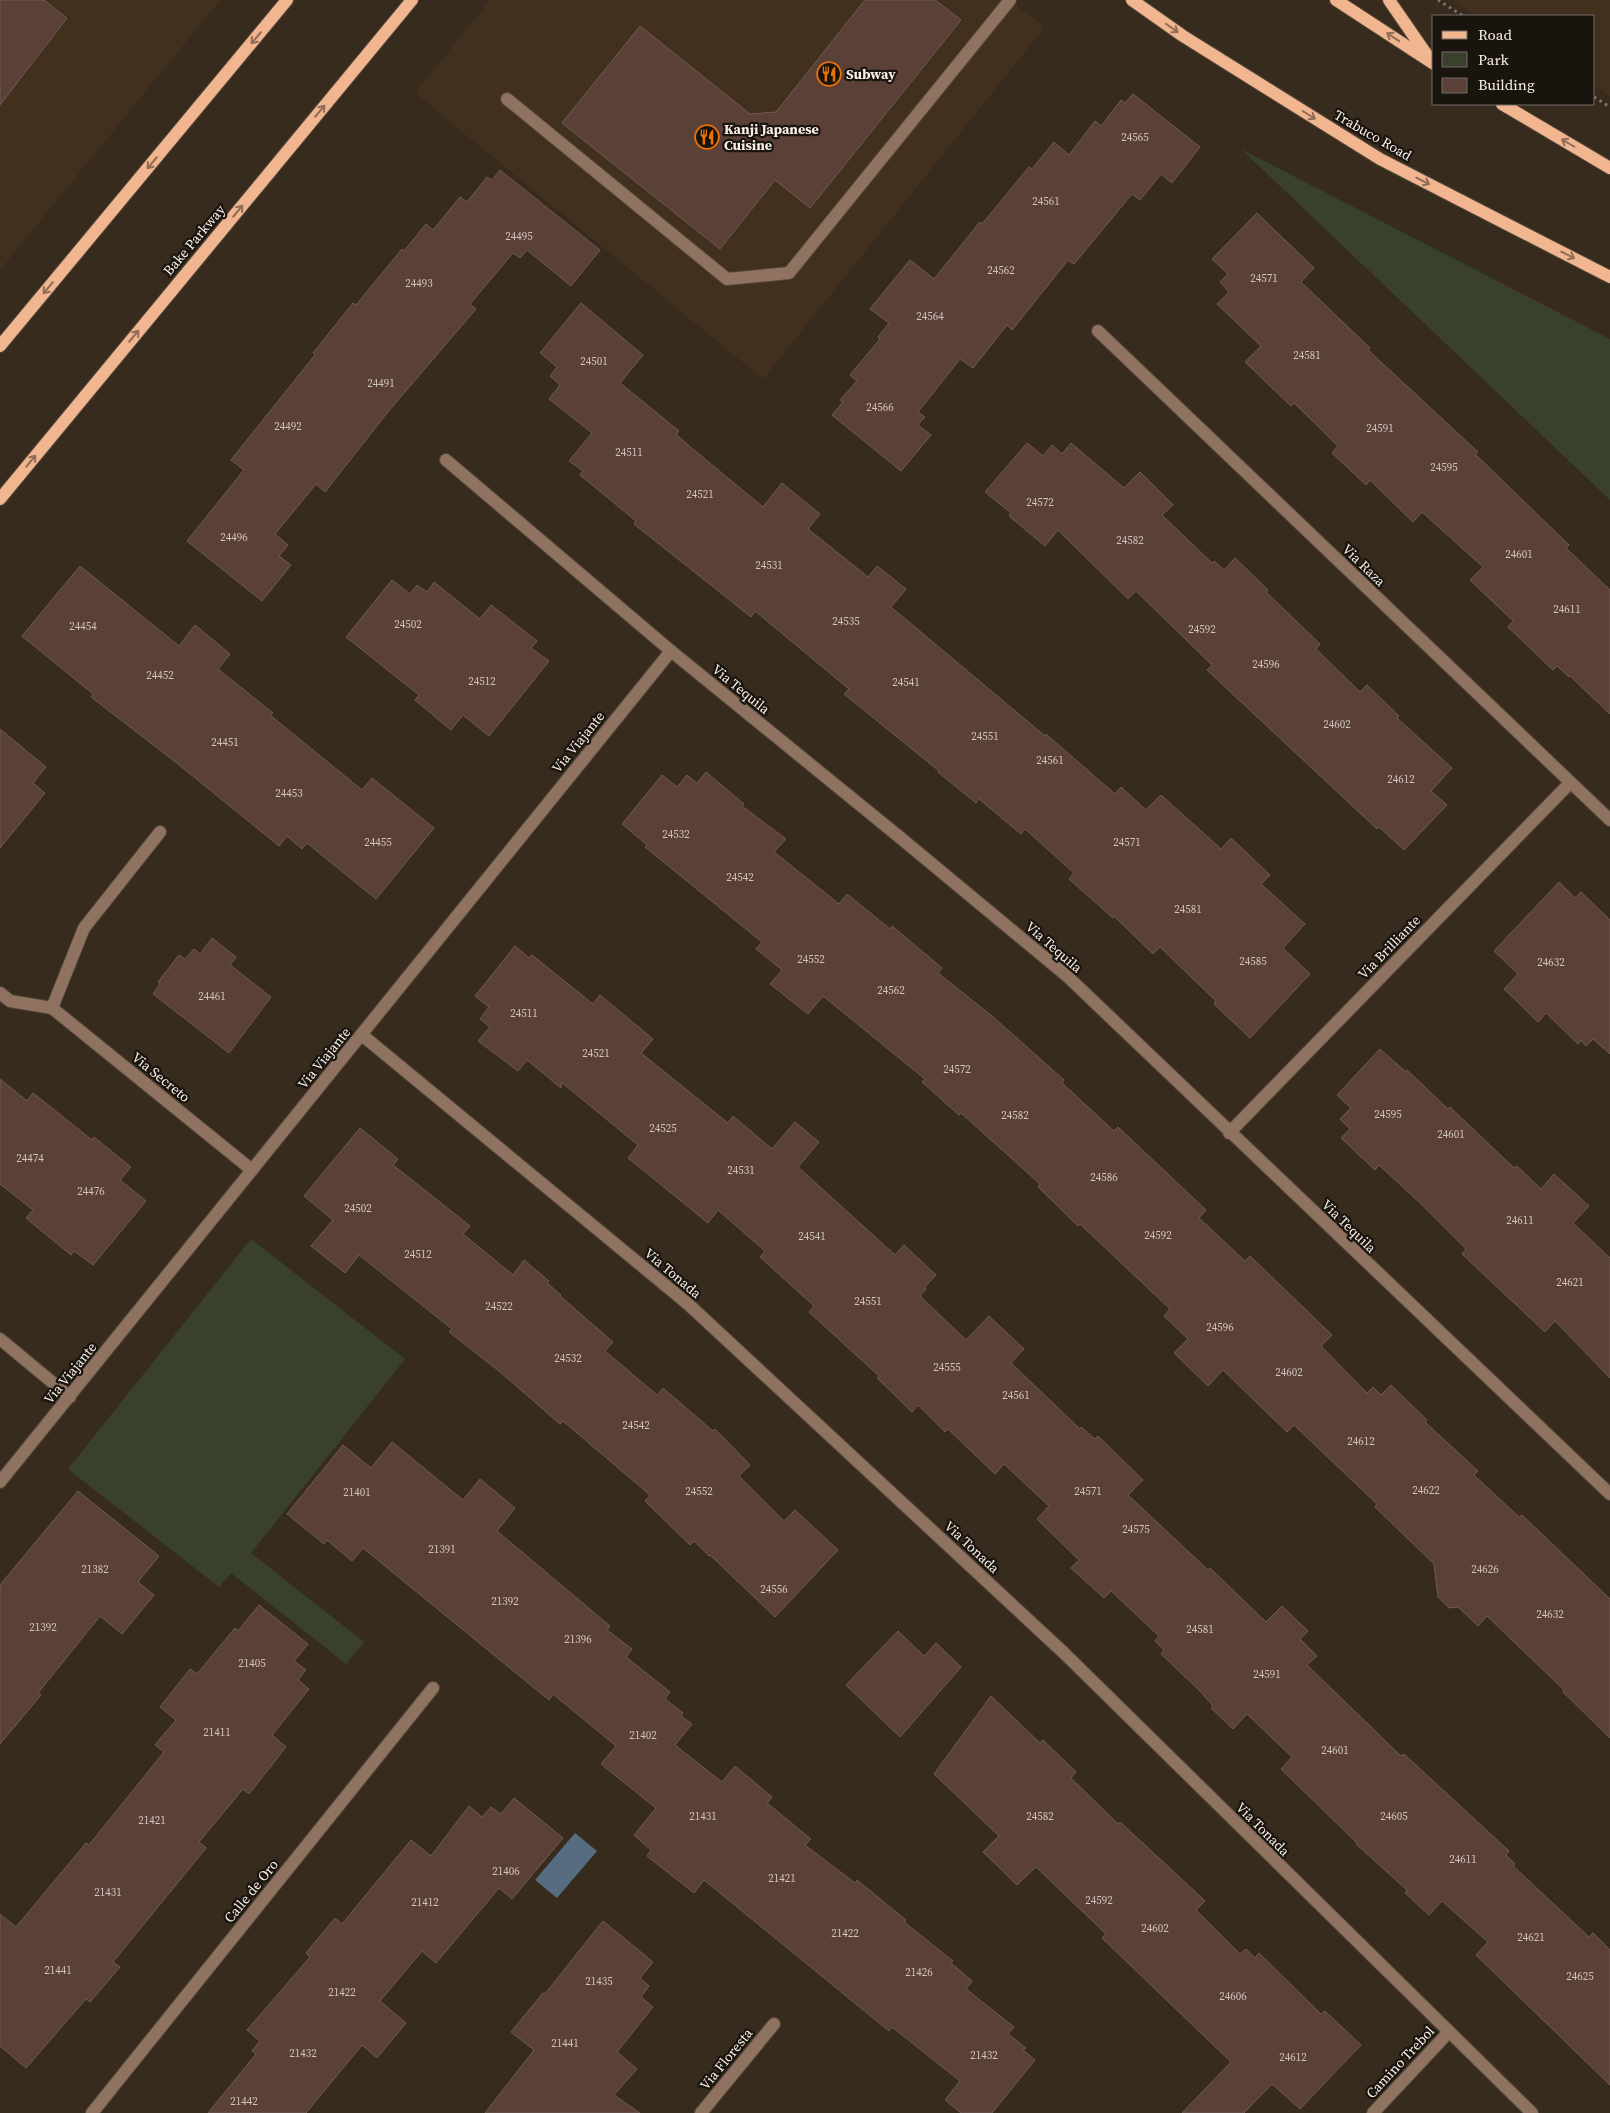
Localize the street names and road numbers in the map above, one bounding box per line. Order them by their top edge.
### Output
street label: Trabuco Road [1331,105,1415,165]
street label: Bake Parkway [158,200,230,280]
street label: Via Raza [1338,539,1391,591]
street label: Via Tequila [708,659,775,719]
street label: Via Viajante [547,707,609,777]
street label: Via Brilliante [1353,911,1425,983]
street label: Via Tequila [1021,917,1087,978]
street label: Via Viajante [293,1023,355,1093]
street label: Via Secreto [128,1047,195,1107]
street label: Via Tequila [1317,1195,1381,1258]
street label: Via Tonada [640,1243,707,1303]
street label: Via Viajante [39,1338,101,1408]
street label: Via Tonada [940,1516,1005,1578]
street label: Via Tonada [1232,1798,1295,1861]
street label: Calle de Oro [219,1855,283,1927]
street label: Camino Trebol [1361,2021,1439,2103]
street label: Via Floresta [695,2023,758,2094]

